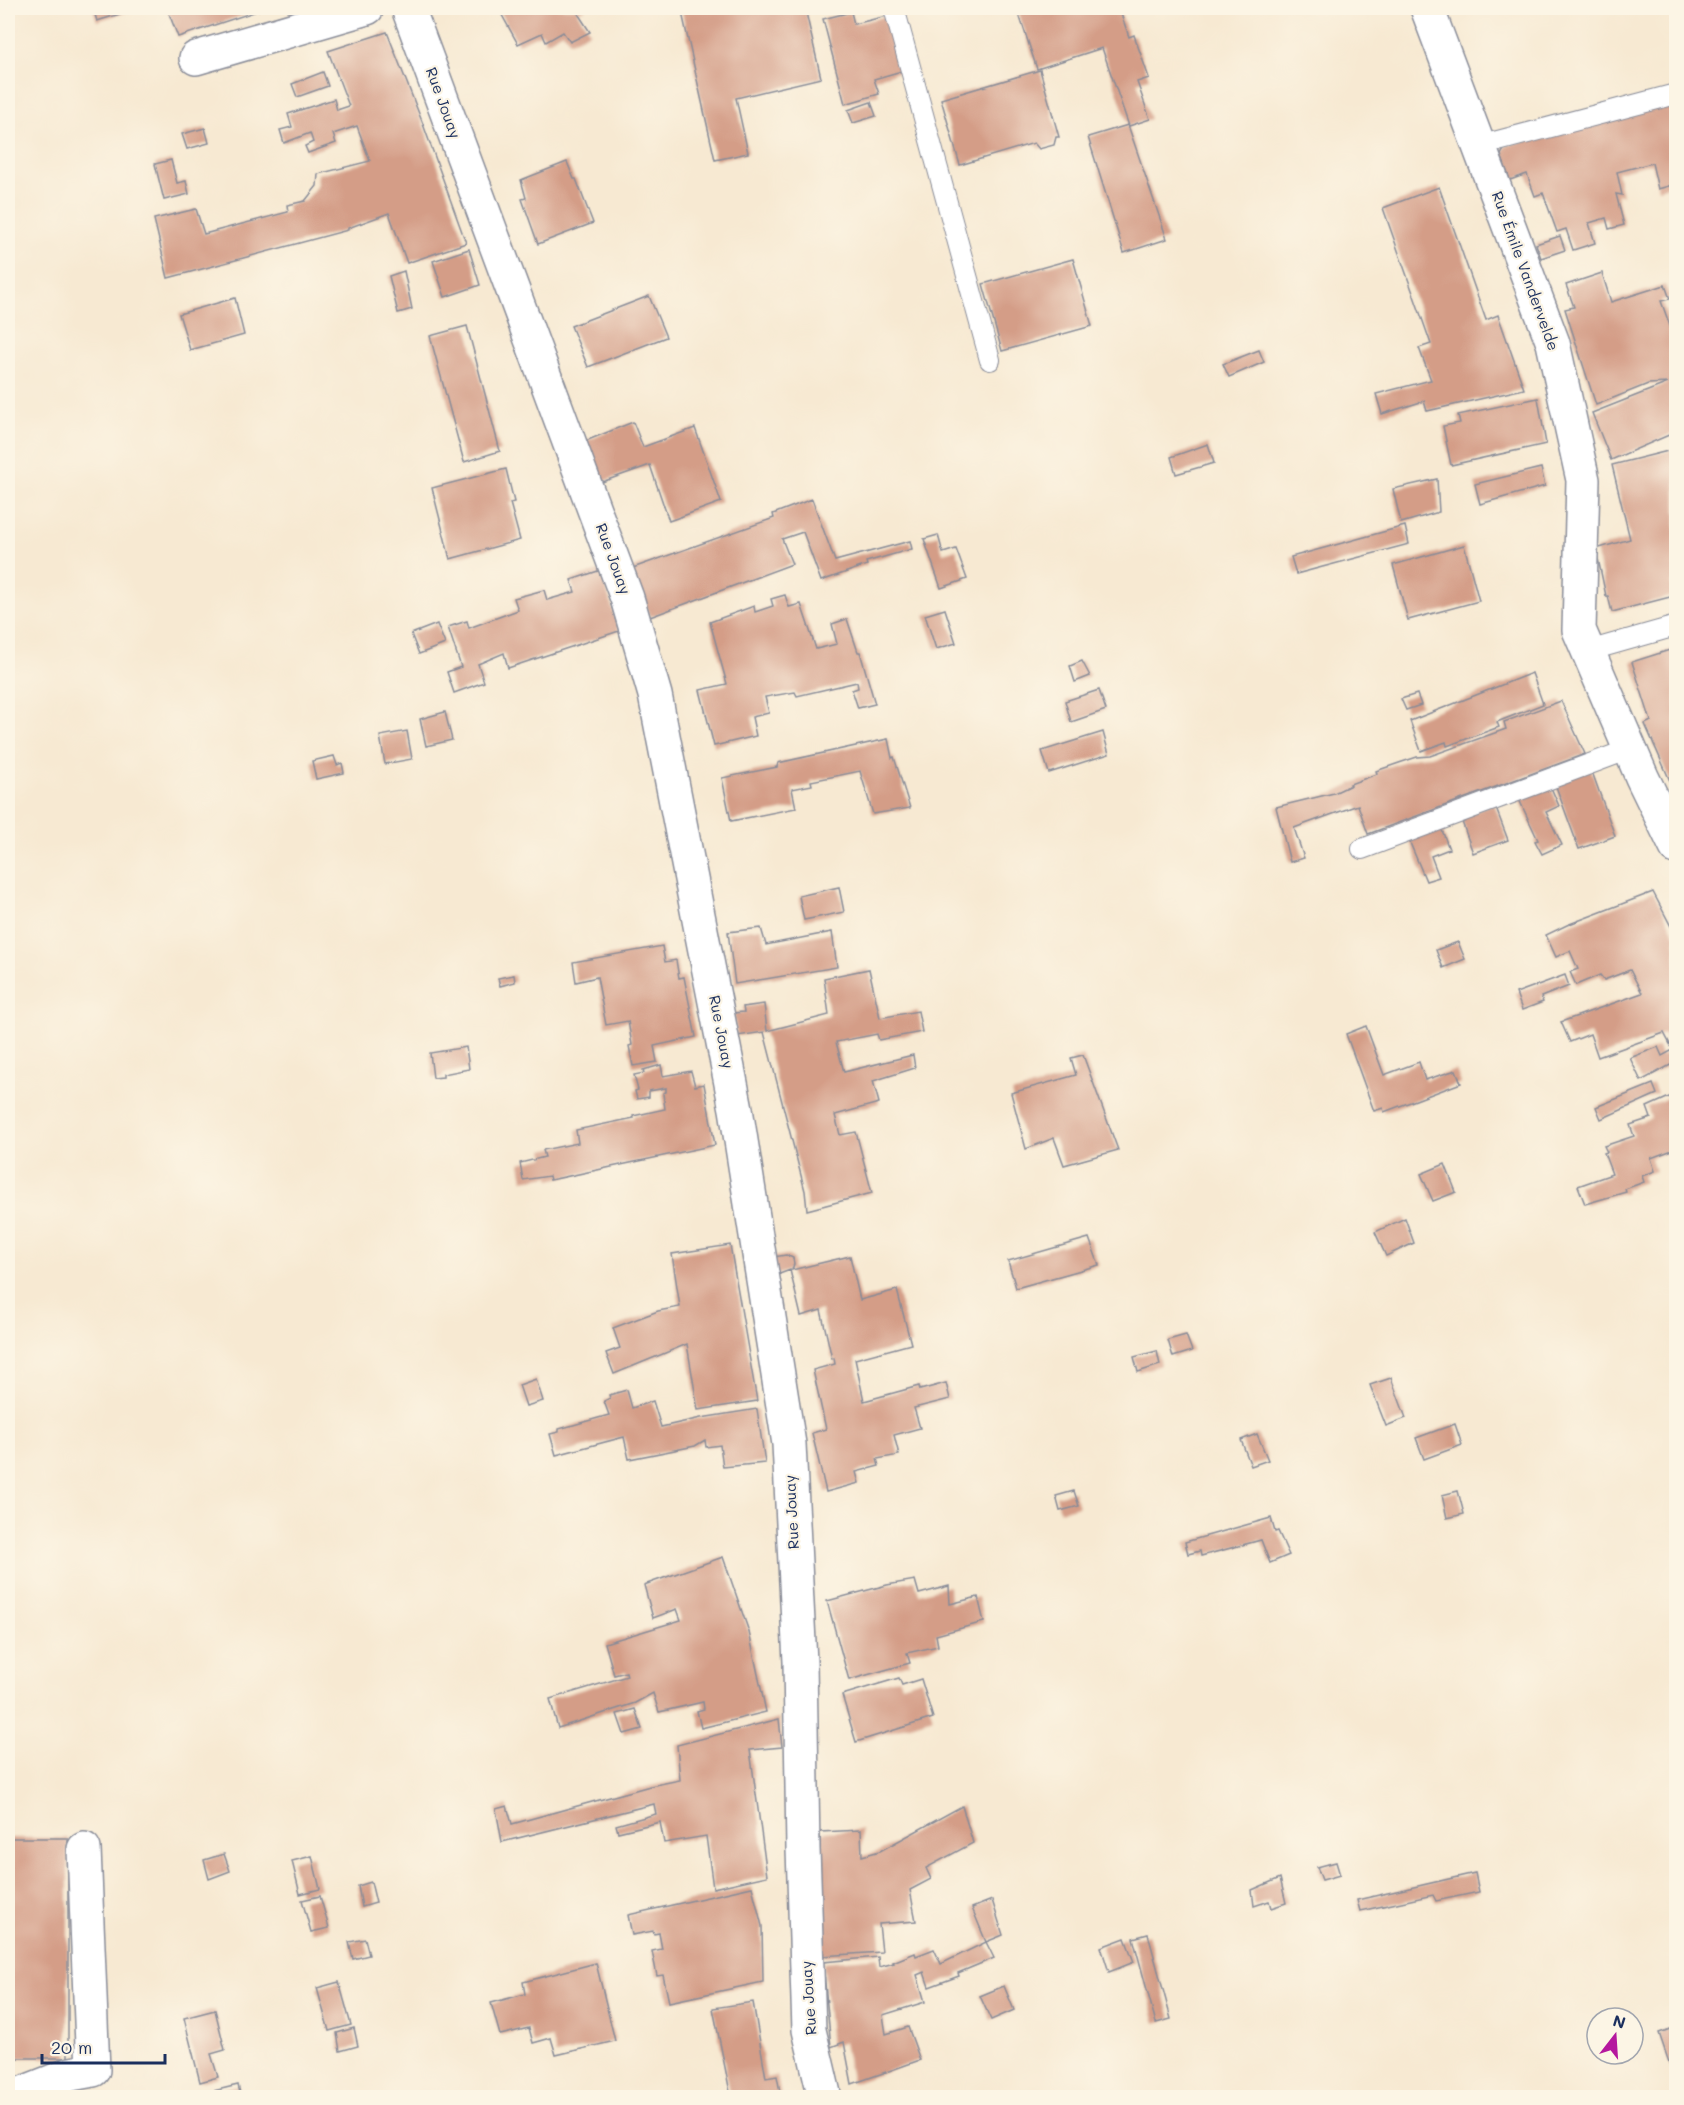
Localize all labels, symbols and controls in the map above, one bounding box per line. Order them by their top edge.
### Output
street label: Rue Jouay [422,64,466,141]
street label: Rue Émile Vandervelde [1488,188,1564,353]
street label: Rue Jouay [592,520,636,597]
street label: Rue Jouay [705,993,739,1070]
street label: Rue Jouay [779,1474,803,1550]
street label: Rue Jouay [795,1960,821,2036]
north arrow [1585,2006,1645,2066]
text: N [1611,2009,1628,2033]
scale bar [42,2027,165,2065]
text: 20 m [51,2035,92,2059]

